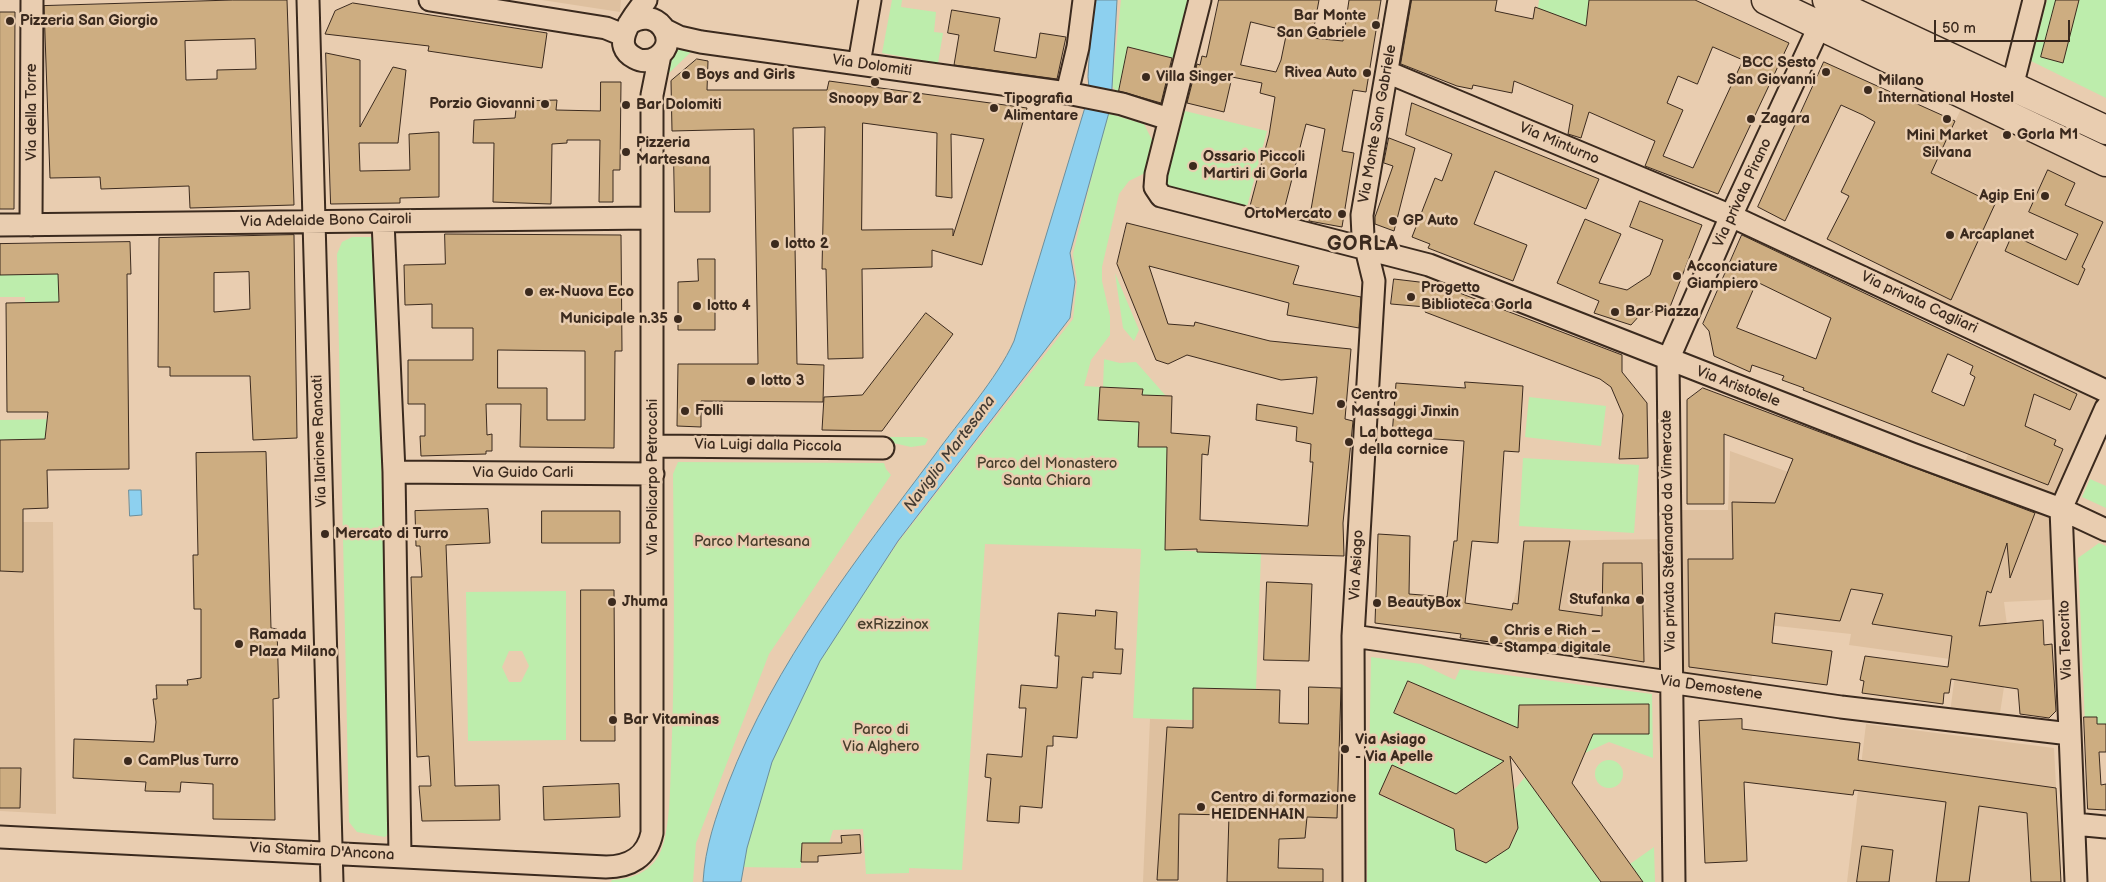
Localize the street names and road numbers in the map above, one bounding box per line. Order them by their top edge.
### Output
street label: Via Monte San Gabriele [1355,43,1401,205]
street label: Via Dolomiti [831,51,913,81]
street label: Via della Torre [23,63,41,161]
street label: Via Minturno [1516,119,1602,169]
street label: Via privata Pirano [1710,136,1776,250]
street label: Via Adelaide Bono Cairoli [240,211,412,231]
street label: Via privata Cagliari [1858,268,1980,338]
street label: Via Aristotele [1693,363,1783,411]
street label: Via Ilarione Rancati [309,374,331,508]
street label: Via Policarpo Petrocchi [644,399,662,555]
street label: Via privata Stefanardo da Vimercate [1658,410,1680,652]
street label: Via Luigi dalla Piccola [694,436,842,456]
street label: Via Guido Carli [472,464,574,482]
street label: Via Asiago [1346,529,1368,601]
street label: Via Teocrito [2056,600,2076,680]
street label: Via Demostene [1658,672,1764,704]
street label: Via Stamira D'Ancona [249,839,395,865]

